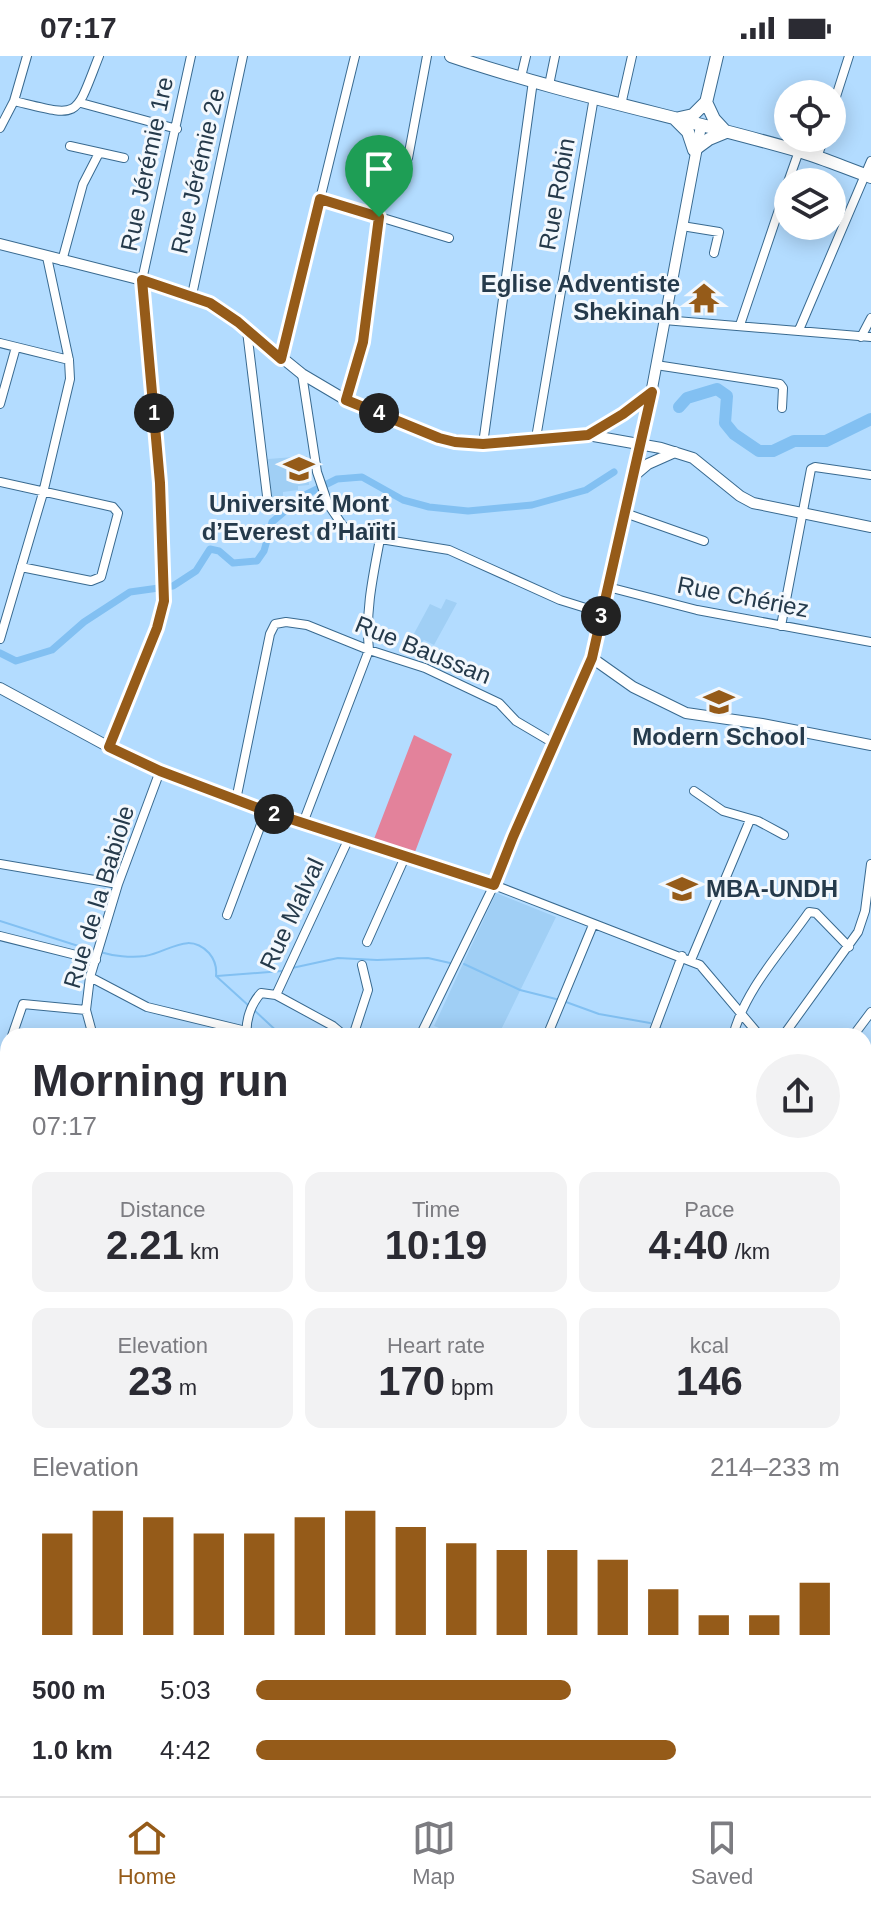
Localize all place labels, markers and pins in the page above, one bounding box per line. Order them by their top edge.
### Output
pin [345,135,413,217]
place label: Eglise Adventiste Shekinah [481,270,680,325]
temple icon: Eglise Adventiste Shekinah [687,281,721,315]
pin: 1 [134,393,174,433]
pin: 4 [359,393,399,433]
school or university icon: Université Mont d’Everest d’Haïiti [282,452,316,486]
place label: Université Mont d’Everest d’Haïiti [202,490,396,545]
pin: 3 [581,596,621,636]
school or university icon: Modern School [702,685,736,719]
place label: Modern School [632,723,806,750]
pin: 2 [254,794,294,834]
school or university icon: MBA-UNDH [665,872,699,906]
place label: MBA-UNDH [706,875,838,902]

